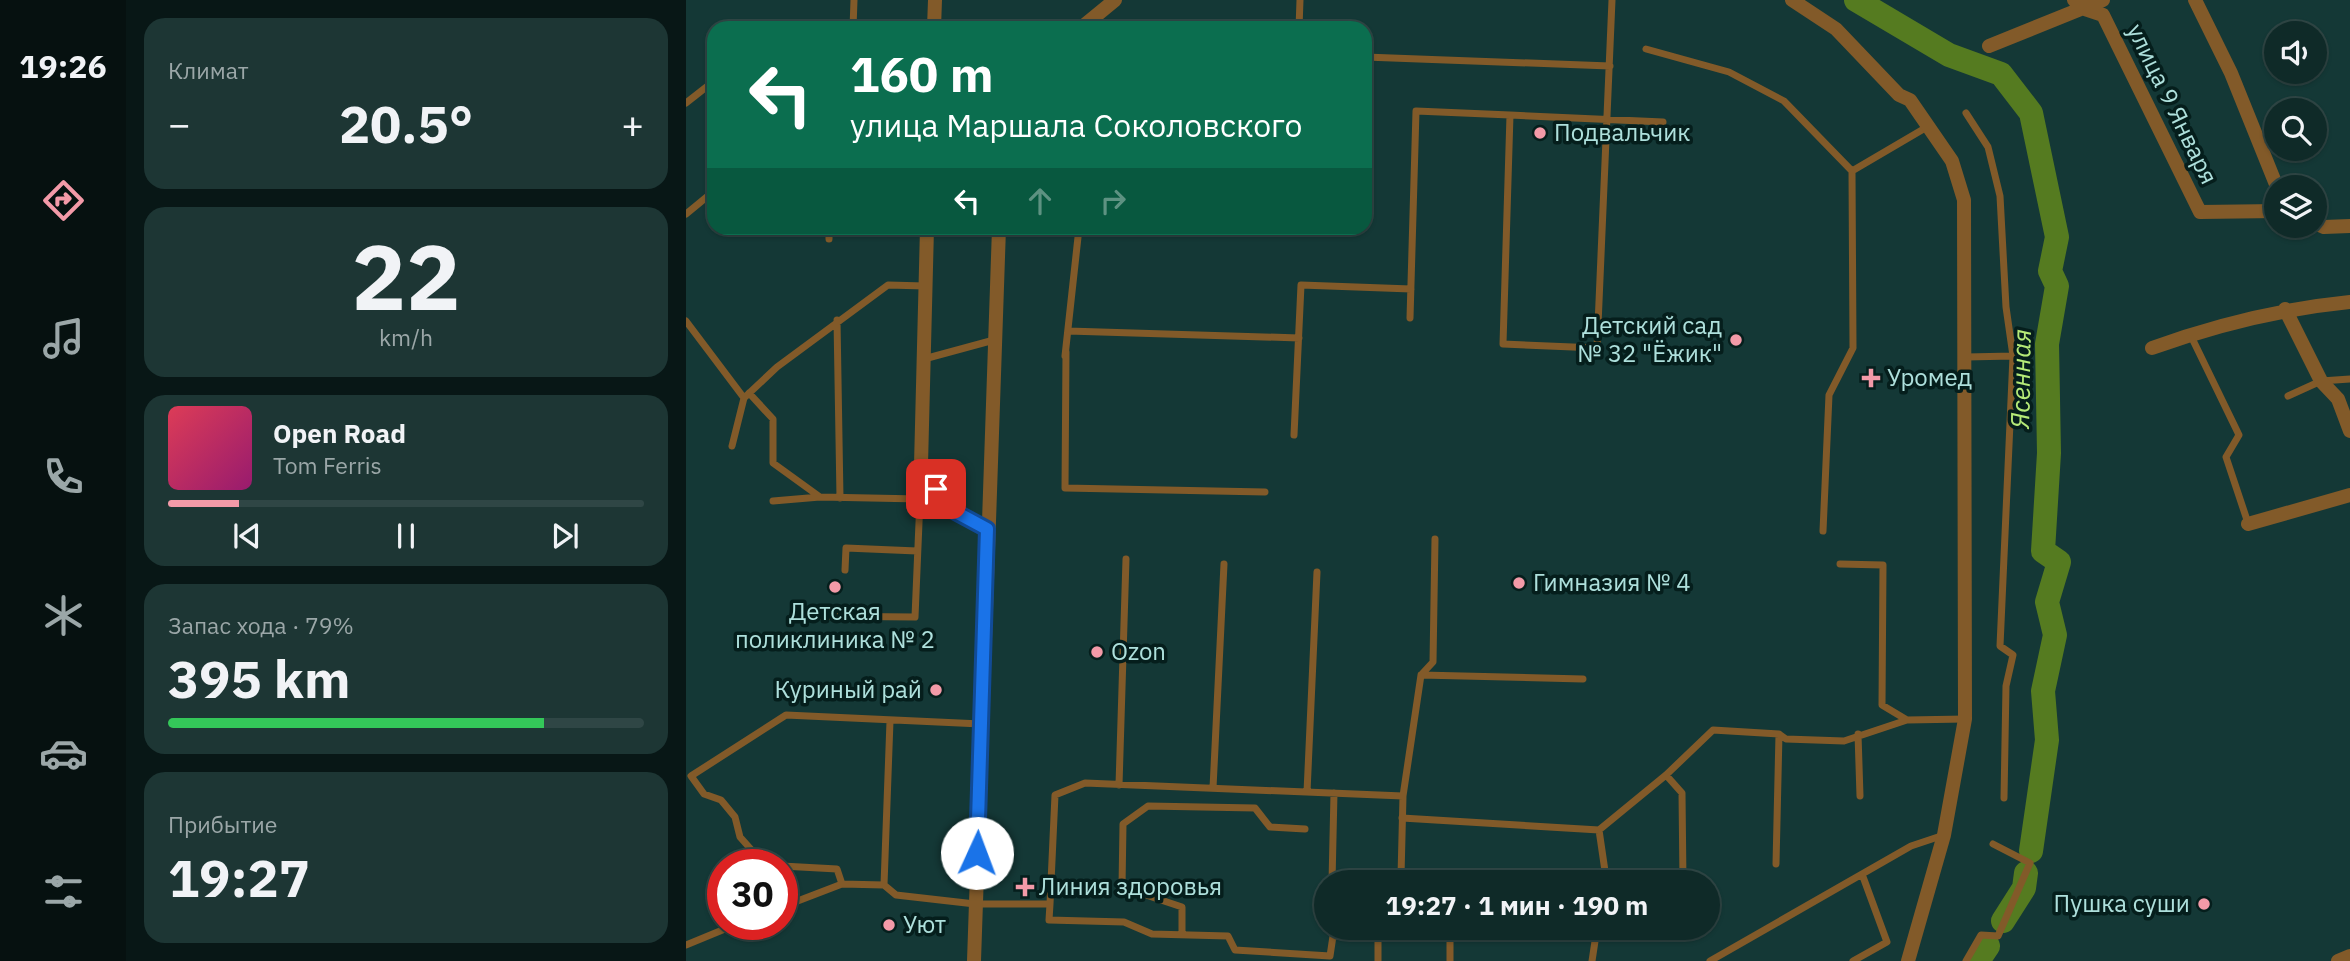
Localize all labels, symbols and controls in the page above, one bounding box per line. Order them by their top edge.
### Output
street label: улица 9 Января [2120,18,2226,189]
map controls [2264,21,2327,238]
button: sound [2264,21,2327,84]
text: 160 m [850,42,994,105]
text: 19:26 [19,45,107,87]
icon: left [735,49,826,140]
text: Климат [168,55,249,85]
text: 20.5° [339,90,473,157]
button: search [2264,98,2327,161]
text: − [168,99,191,148]
text: + [621,99,644,148]
text: улица Маршала Соколовского [850,104,1302,146]
place label: Подвальчик [1554,116,1691,148]
marker: Подвальчик [1532,125,1548,141]
button: layers [2264,175,2327,238]
icon: directions [39,176,88,225]
icon: left [948,182,986,220]
icon: ahead [1021,182,1059,220]
icon: right [1094,182,1132,220]
text: 22 [351,217,461,335]
place label: Детский сад № 32 "Ёжик" [1577,309,1722,369]
icon: music [39,314,88,363]
text: km/h [379,322,433,352]
water label: Ясенная [2002,329,2038,430]
marker: Детский сад № 32 "Ёжик" [1728,332,1744,348]
place label: Уромед [1887,361,1972,393]
marker: Уромед [1861,368,1881,388]
text: Open Road [273,416,406,450]
text: Tom Ferris [273,450,382,480]
icon: phone [39,452,88,501]
pin [906,459,966,519]
icon: arrive [917,470,955,508]
icon: previous [228,517,266,555]
icon: pause [387,517,425,555]
icon: next [546,517,584,555]
place label: Гимназия № 4 [1533,566,1691,598]
marker: Гимназия № 4 [1511,575,1527,591]
marker: Детская поликлиника № 2 [827,579,843,595]
icon: climate [39,591,88,640]
place label: Детская поликлиника № 2 [735,595,935,655]
text: Запас хода · 79% [168,610,354,640]
place label: Ozon [1111,635,1166,667]
marker: Ozon [1089,644,1105,660]
text: 395 km [168,645,350,712]
place label: Куриный рай [775,673,922,705]
marker: Куриный рай [928,682,944,698]
icon: car [39,729,88,778]
text: Прибытие [168,809,277,839]
position arrow [940,816,1014,890]
text: 19:27 [168,844,310,911]
speed limit sign: 30 [707,849,798,940]
icon: filters [39,867,88,916]
place label: Линия здоровья [1039,870,1222,902]
marker: Линия здоровья [1017,879,1033,895]
place label: Пушка суши [2054,887,2190,919]
text: 19:27 · 1 мин · 190 m [1386,888,1648,922]
marker: Пушка суши [2196,896,2212,912]
place label: Уют [903,908,946,940]
marker: Уют [881,917,897,933]

